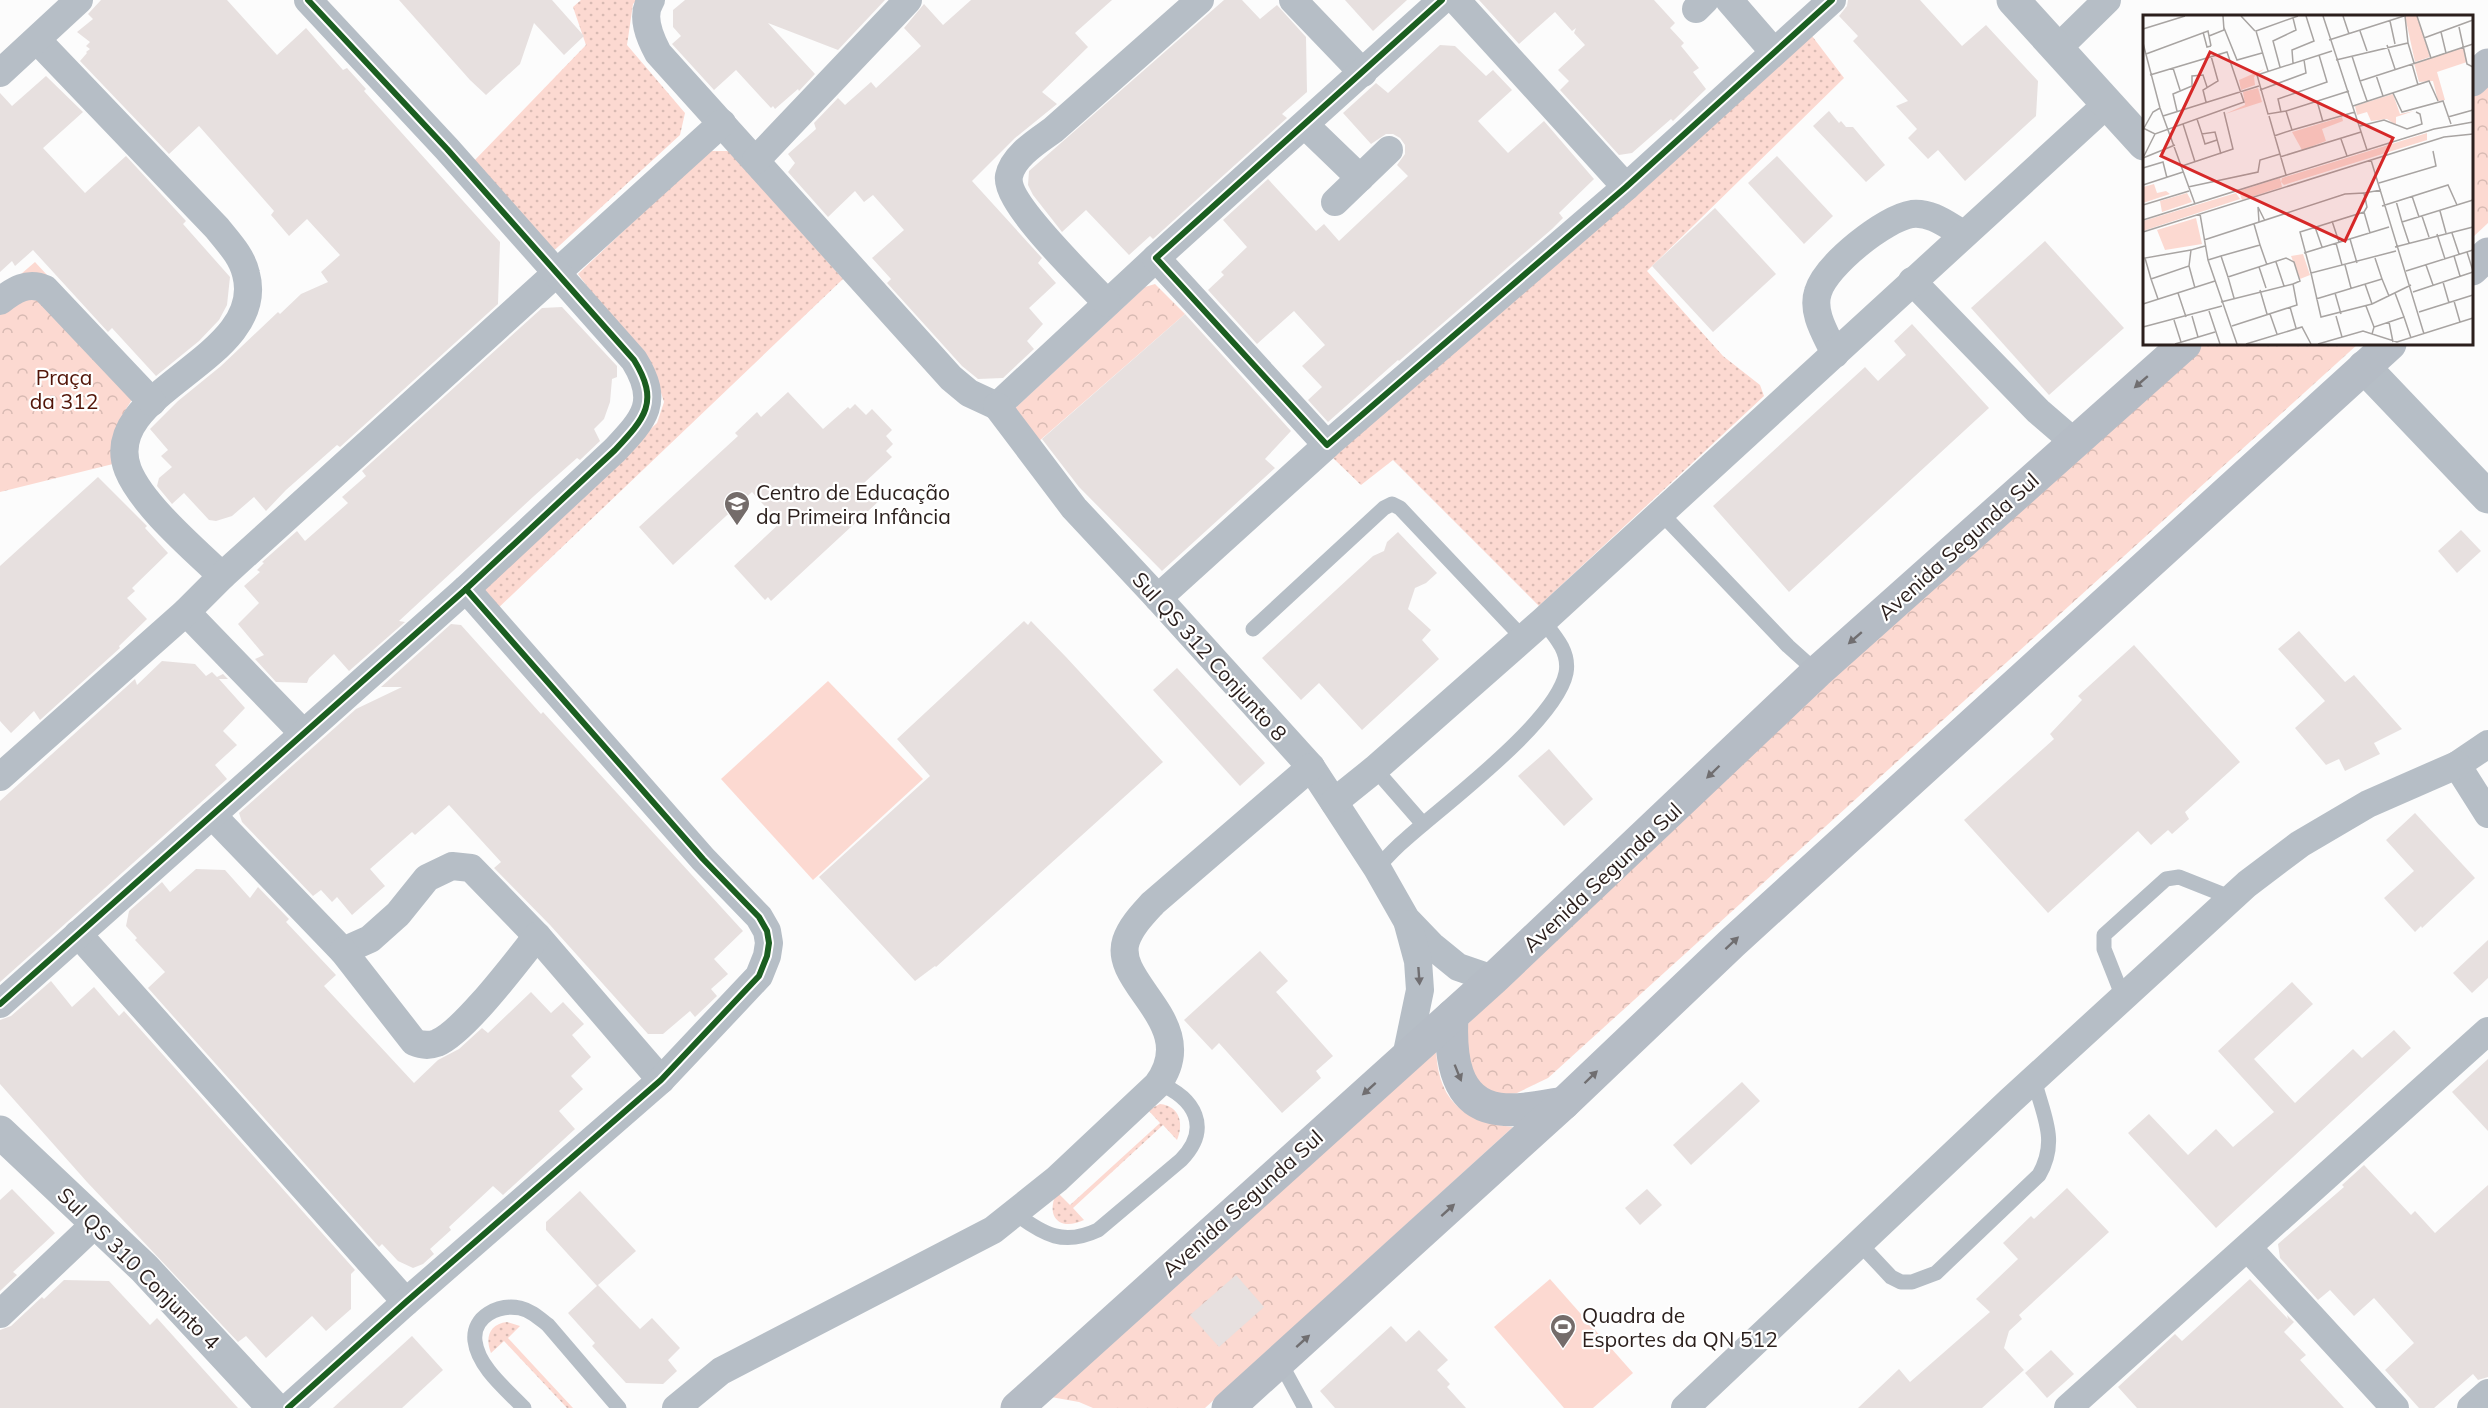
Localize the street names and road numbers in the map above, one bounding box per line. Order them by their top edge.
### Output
street label: Avenida Segunda Sul [1872,467,2044,625]
street label: Sul QS 312 Conjunto 8 [1127,566,1293,746]
street label: Avenida Segunda Sul [1517,797,1687,957]
street label: Avenida Segunda Sul [1156,1124,1328,1282]
street label: Sul QS 310 Conjunto 4 [53,1182,226,1355]

